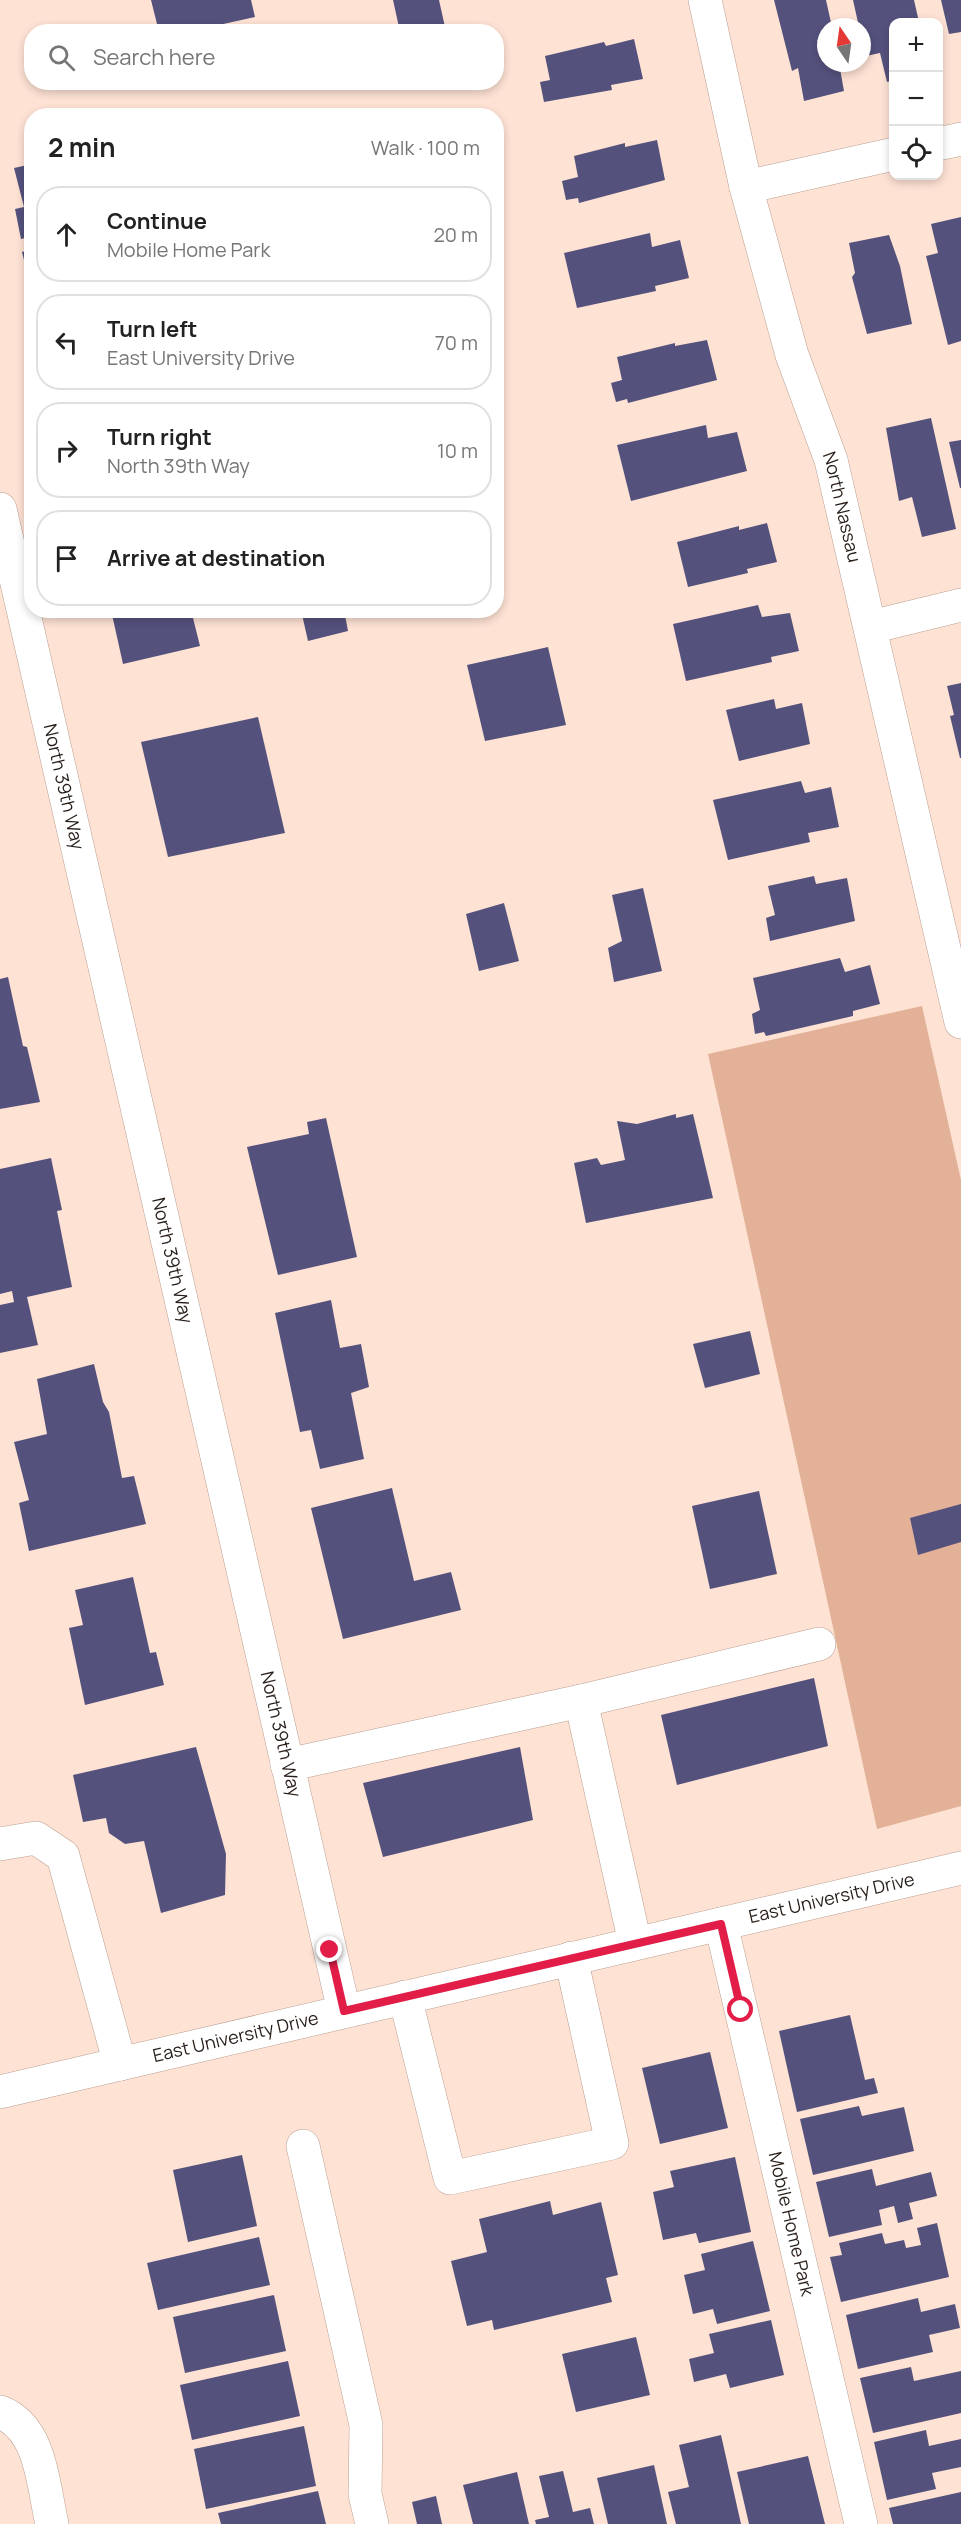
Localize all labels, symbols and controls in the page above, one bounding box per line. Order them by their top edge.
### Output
north arrow [817,18,871,72]
map controls [889,18,943,180]
button: + [889,18,943,72]
search box [24,24,504,90]
icon: search [45,41,78,74]
text: Search here [93,42,215,72]
button: − [889,72,943,126]
button: locate [889,126,943,180]
text: 2 min [48,129,116,165]
text: Walk · 100 m [371,134,480,161]
text: Continue [107,206,207,236]
icon: ahead [50,218,83,251]
text: 20 m [433,221,478,248]
text: Mobile Home Park [107,236,270,263]
text: Turn left [107,314,197,344]
icon: left [50,326,83,359]
text: 70 m [435,329,478,356]
text: East University Drive [107,344,295,371]
text: Turn right [107,422,212,452]
icon: right [50,434,83,467]
text: 10 m [437,437,478,464]
street label: North Nassau [818,448,867,565]
text: North 39th Way [107,452,250,479]
icon: arrive [50,542,83,575]
text: Arrive at destination [107,543,325,573]
street label: North 39th Way [39,721,91,852]
street label: North 39th Way [147,1195,199,1326]
street label: North 39th Way [256,1669,308,1800]
street label: East University Drive [746,1866,917,1928]
route end [316,1936,342,1962]
route start [727,1996,753,2022]
street label: East University Drive [150,2005,321,2067]
street label: Mobile Home Park [764,2149,821,2299]

